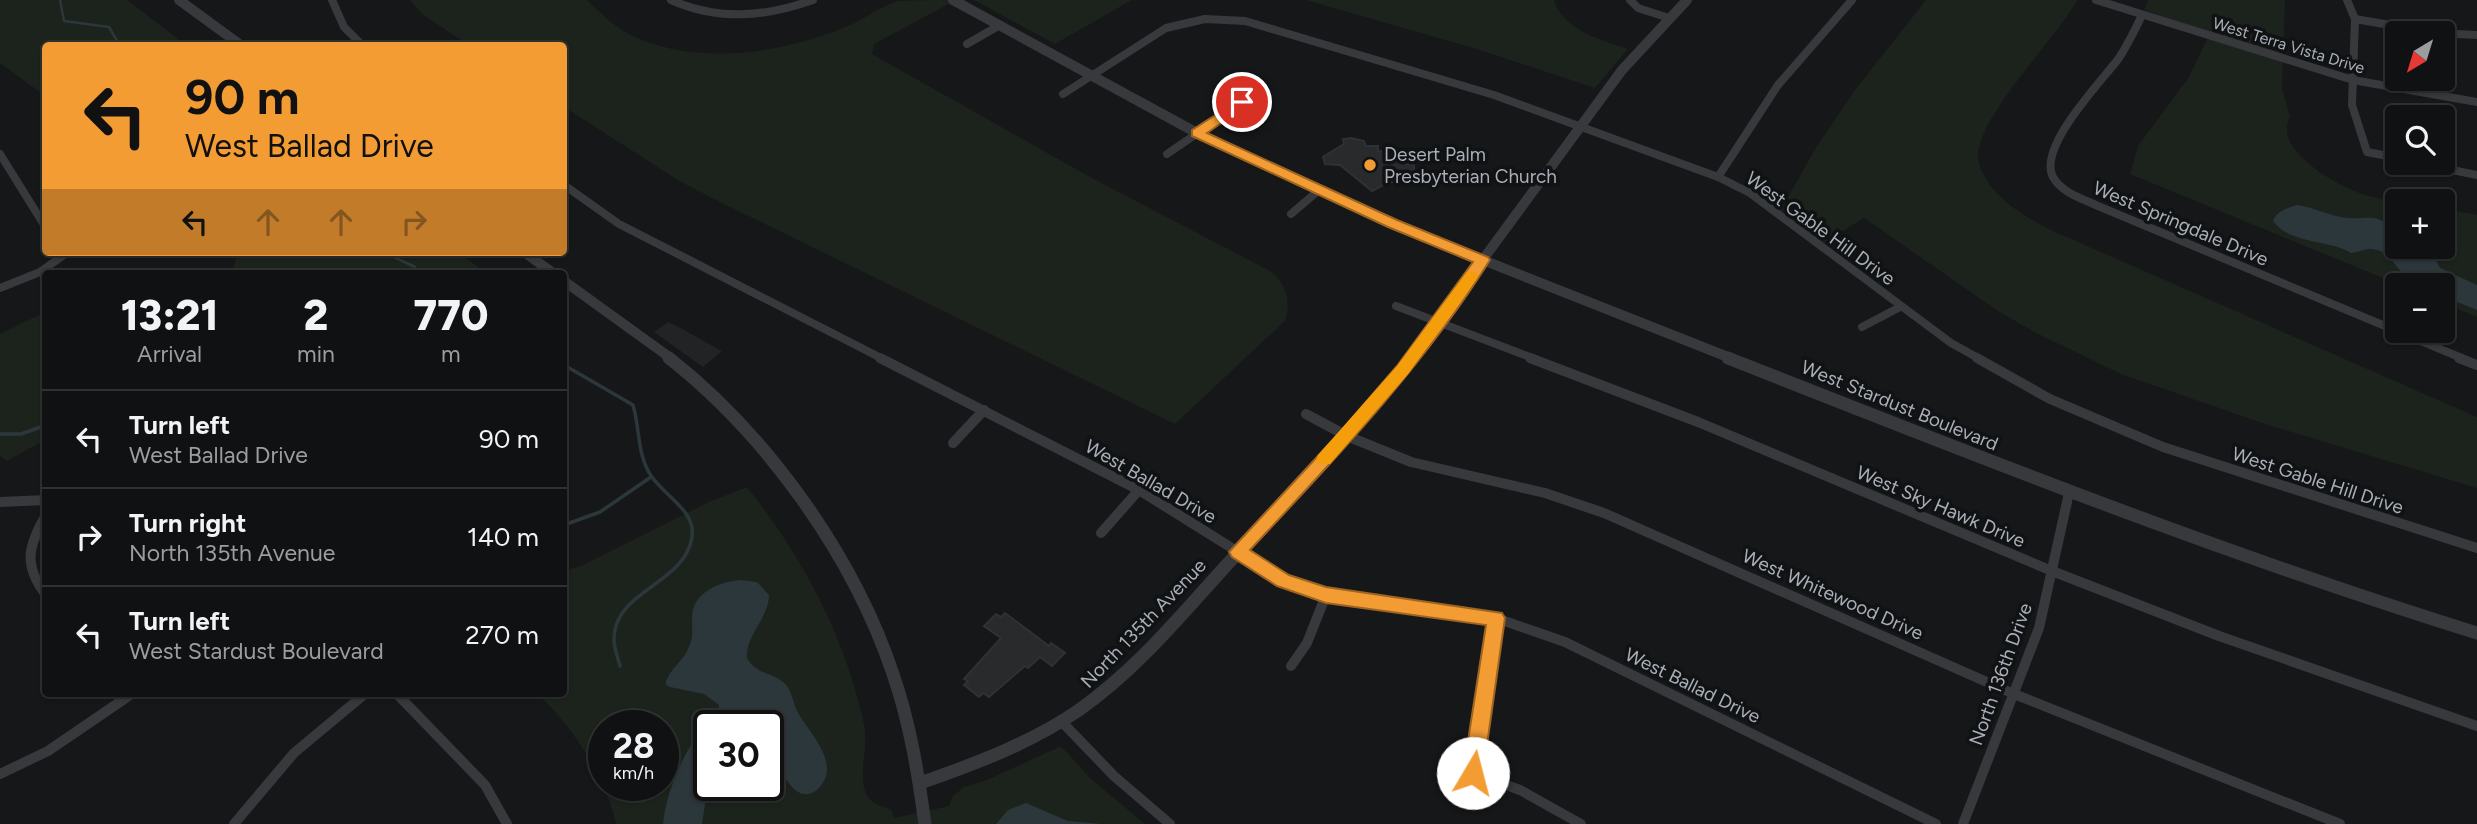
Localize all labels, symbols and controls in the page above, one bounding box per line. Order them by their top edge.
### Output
street label: West Terra Vista Drive [2211,13,2367,78]
north arrow [2385,21,2455,91]
map controls [2385,21,2455,343]
text: 90 m [185,67,300,126]
icon: left [70,70,161,161]
pin [1212,72,1272,132]
icon: arrive [1223,83,1261,121]
button: search [2385,105,2455,175]
text: West Ballad Drive [185,127,434,165]
place label: Desert Palm Presbyterian Church [1384,143,1557,188]
marker: Desert Palm Presbyterian Church [1362,157,1378,173]
street label: West Gable Hill Drive [1742,167,1900,290]
street label: West Springdale Drive [2090,176,2272,271]
button: + [2385,189,2455,259]
icon: left [176,203,214,241]
icon: ahead [249,203,287,241]
icon: ahead [322,203,360,241]
icon: right [395,203,433,241]
button: − [2385,273,2455,343]
text: 13:21 [121,290,218,341]
text: 2 [304,290,328,341]
text: 770 [414,290,488,341]
text: Arrival [137,340,202,368]
text: min [297,340,335,368]
text: m [441,340,461,368]
street label: West Stardust Boulevard [1798,355,2002,456]
text: Turn left [129,409,230,441]
icon: left [70,420,108,458]
text: 90 m [479,423,539,455]
street label: West Ballad Drive [1081,435,1220,528]
text: West Ballad Drive [129,441,308,469]
street label: West Gable Hill Drive [2229,442,2406,519]
street label: West Sky Hawk Drive [1853,461,2028,552]
text: Turn right [129,507,246,539]
icon: right [70,518,108,556]
text: 140 m [467,521,539,553]
text: North 135th Avenue [129,539,335,567]
street label: West Whitewood Drive [1739,544,1927,645]
street label: North 135th Avenue [1076,554,1211,693]
street label: North 136th Drive [1964,600,2037,749]
text: Turn left [129,605,230,637]
icon: left [70,616,108,654]
text: 270 m [465,619,539,651]
text: West Stardust Boulevard [129,637,384,665]
street label: West Ballad Drive [1621,643,1764,728]
speed limit sign: 30 [693,710,784,801]
text: 28 [613,725,654,767]
position arrow [1436,736,1510,810]
text: km/h [613,762,654,784]

